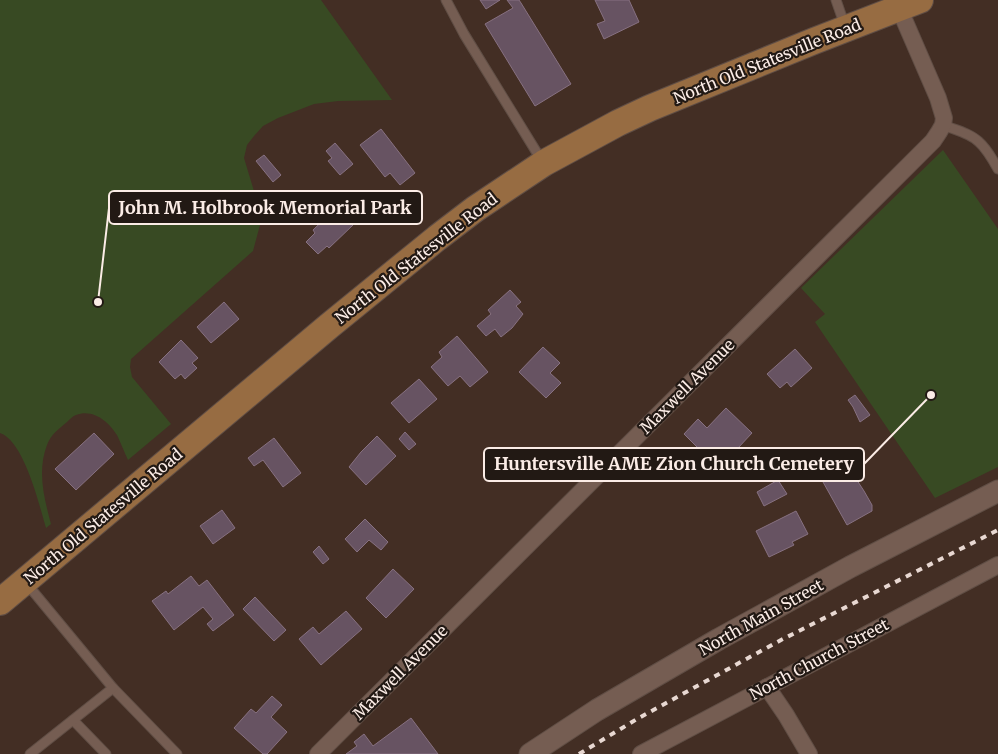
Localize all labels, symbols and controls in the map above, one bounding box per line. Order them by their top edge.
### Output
street label: North Old Statesville Road [670,14,864,108]
street label: North Old Statesville Road [331,188,501,328]
callout: John M. Holbrook Memorial Park [109,191,422,224]
text: John M. Holbrook Memorial Park [117,196,412,219]
street label: Maxwell Avenue [635,334,739,438]
street label: North Old Statesville Road [20,444,187,588]
callout: Huntersville AME Zion Church Cemetery [484,448,864,481]
text: Huntersville AME Zion Church Cemetery [494,452,854,475]
street label: North Main Street [695,574,827,659]
street label: North Church Street [746,614,893,704]
street label: Maxwell Avenue [348,620,452,724]

